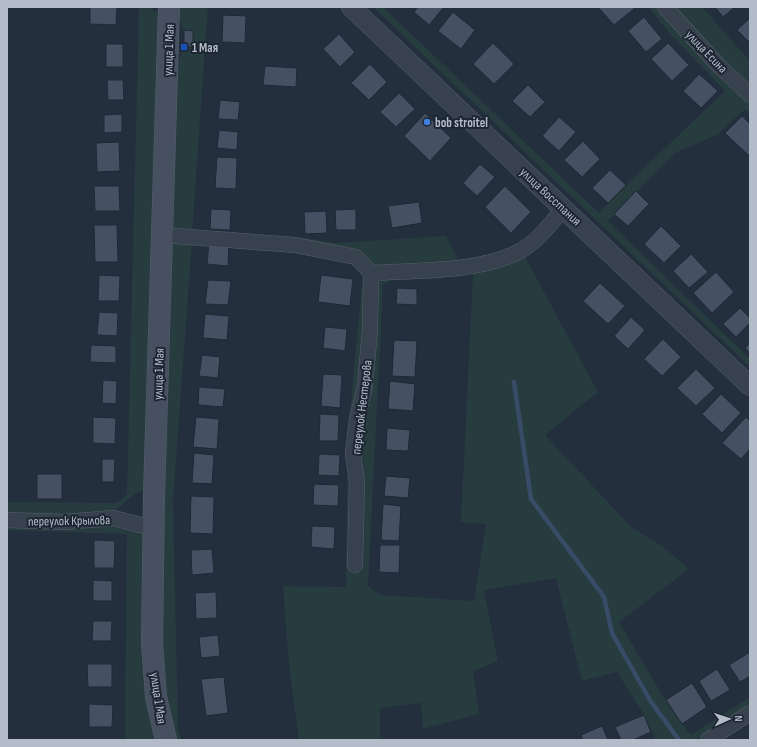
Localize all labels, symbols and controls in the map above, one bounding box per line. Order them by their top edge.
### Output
street label: улица 1 Мая [160,24,178,76]
street label: улица Есина [682,27,731,77]
place label: 1 Мая [192,40,218,56]
marker: 1 Мая [179,42,189,52]
place label: bob stroitel [435,115,488,131]
marker: bob stroitel [422,117,432,127]
street label: улица Восстания [516,164,584,229]
street label: улица 1 Мая [150,348,168,400]
street label: переулок Нестерова [348,359,376,455]
street label: переулок Крылова [28,512,110,530]
street label: улица 1 Мая [146,671,170,725]
north arrow [709,699,749,739]
text: N [732,715,745,722]

